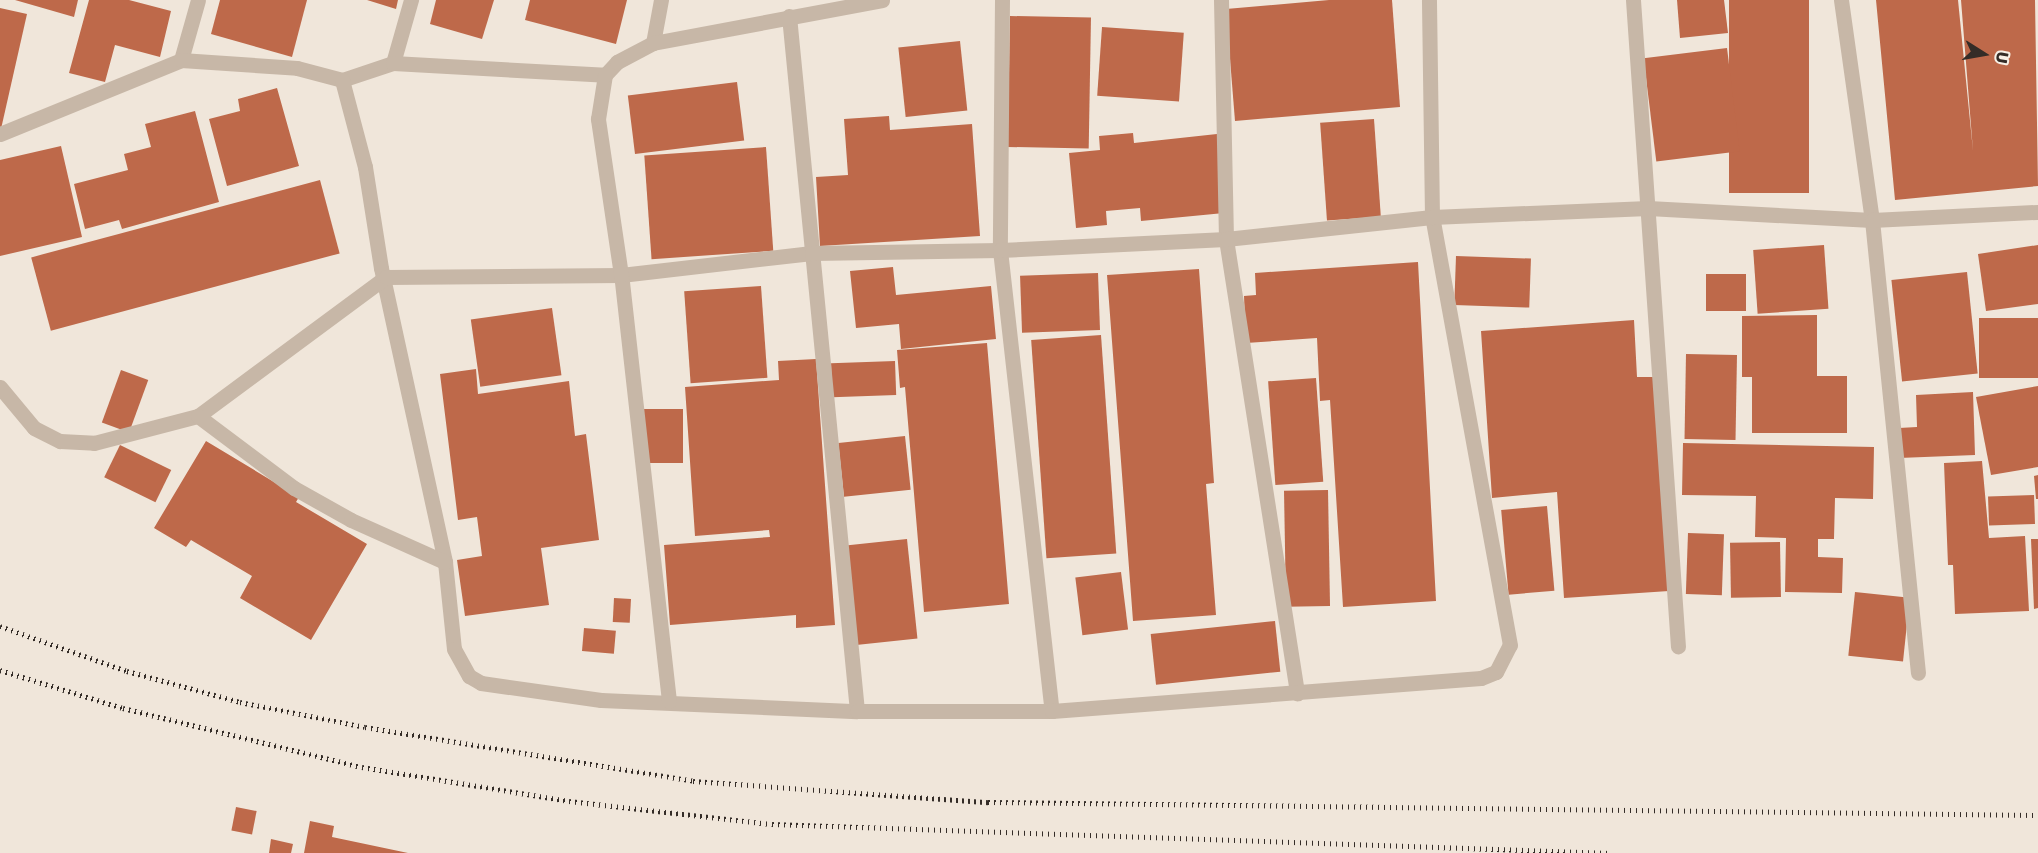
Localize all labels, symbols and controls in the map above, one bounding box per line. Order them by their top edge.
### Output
north arrow [1954,24,2014,84]
text: U [1992,50,2013,65]

